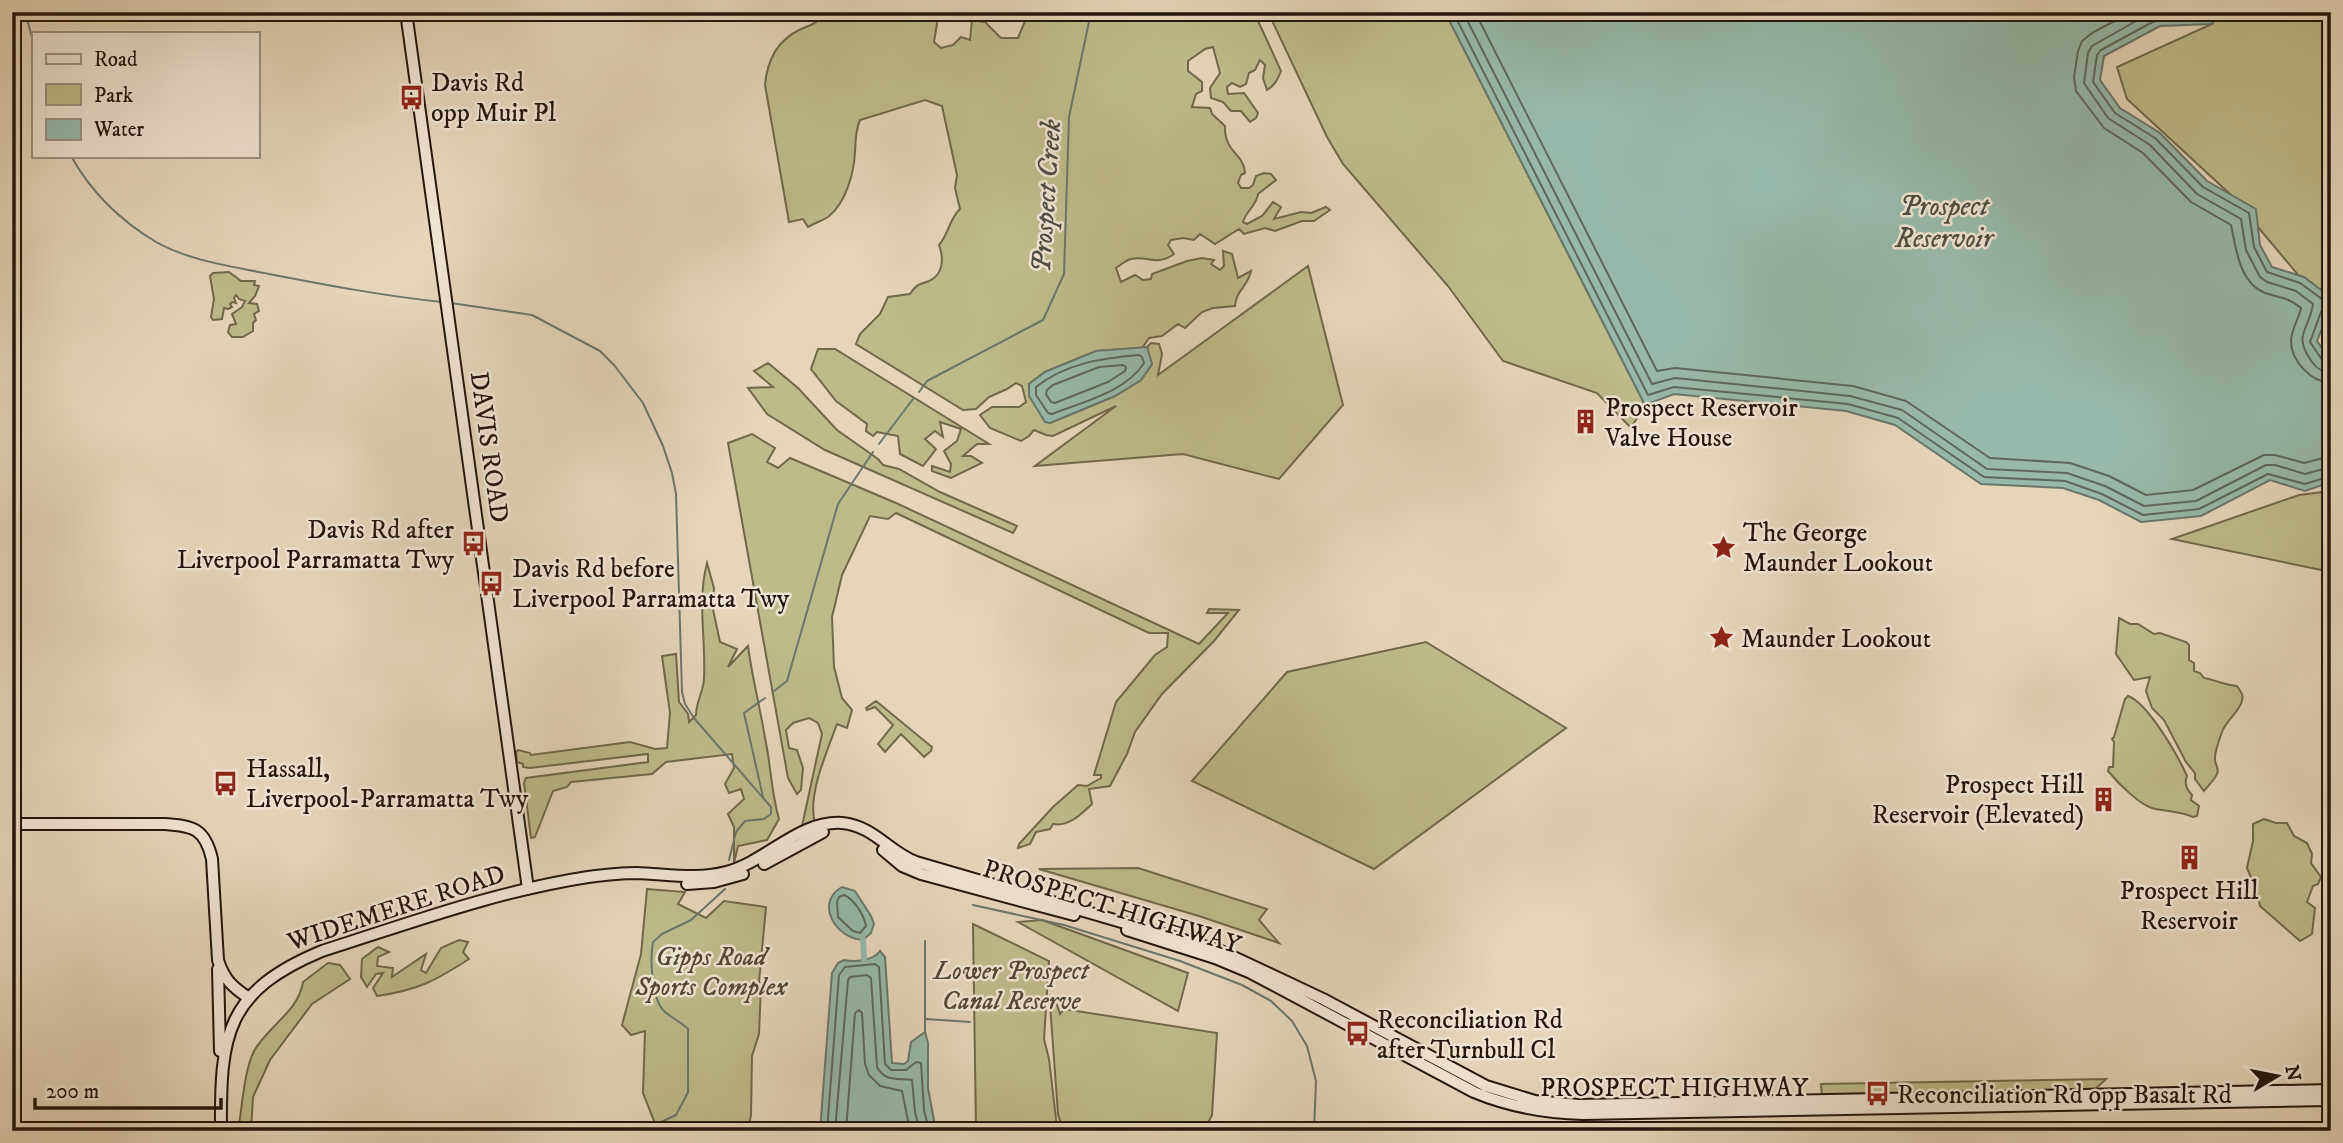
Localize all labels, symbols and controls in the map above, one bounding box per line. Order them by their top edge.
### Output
legend [32,32,259,158]
text: Road [94,47,138,73]
place label: Davis Rd opp Muir Pl [431,67,556,130]
text: Park [94,83,134,109]
bus stop icon: Davis Rd opp Muir Pl [397,83,425,111]
text: Water [93,117,144,143]
water label: Prospect Creek [1024,118,1069,274]
water label: Prospect Reservoir [1894,189,1995,256]
street label: DAVIS ROAD [462,369,515,525]
place label: Prospect Reservoir Valve House [1604,392,1798,455]
building icon: Prospect Reservoir Valve House [1571,408,1599,436]
place label: Davis Rd after Liverpool Parramatta Twy [177,514,455,577]
place label: The George Maunder Lookout [1743,517,1933,580]
bus stop icon: Davis Rd after Liverpool Parramatta Twy [460,530,488,558]
place icon: The George Maunder Lookout [1709,533,1737,561]
place label: Davis Rd before Liverpool Parramatta Twy [512,553,790,616]
bus stop icon: Davis Rd before Liverpool Parramatta Twy [478,569,506,597]
place label: Maunder Lookout [1741,623,1931,656]
place icon: Maunder Lookout [1707,624,1735,652]
place label: Hassall, Liverpool-Parramatta Twy [246,753,529,816]
bus stop icon: Hassall, Liverpool-Parramatta Twy [212,769,240,797]
place label: Prospect Hill Reservoir (Elevated) [1872,769,2084,832]
building icon: Prospect Hill Reservoir (Elevated) [2090,785,2118,813]
building icon: Prospect Hill Reservoir [2175,844,2203,872]
street label: PROSPECT HIGHWAY [979,852,1245,963]
street label: WIDEMERE ROAD [283,858,509,959]
place label: Prospect Hill Reservoir [2119,875,2259,938]
park label: Gipps Road Sports Complex [634,941,789,1004]
park label: Lower Prospect Canal Reserve [931,955,1091,1018]
place label: Reconciliation Rd after Turnbull Cl [1377,1004,1563,1067]
bus stop icon: Reconciliation Rd after Turnbull Cl [1343,1020,1371,1048]
north arrow [2242,1042,2312,1112]
text: N [2280,1064,2305,1083]
scale bar [35,1066,220,1110]
street label: PROSPECT HIGHWAY [1540,1072,1809,1105]
text: 200 m [46,1079,99,1105]
place label: Reconciliation Rd opp Basalt Rd [1897,1079,2232,1112]
bus stop icon: Reconciliation Rd opp Basalt Rd [1863,1080,1891,1108]

